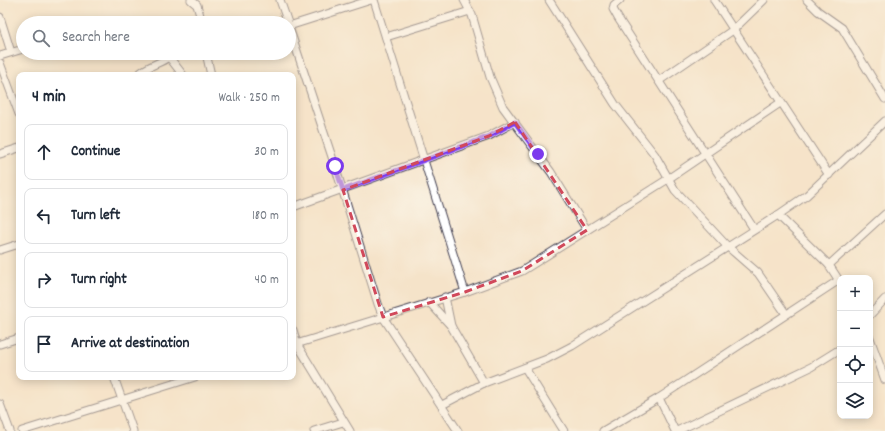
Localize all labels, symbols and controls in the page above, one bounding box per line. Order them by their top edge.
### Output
search box [16,16,296,60]
icon: search [30,27,52,49]
text: Search here [62,27,130,49]
text: 4 min [32,86,66,110]
text: Walk · 250 m [218,89,280,108]
icon: ahead [33,141,55,163]
text: Continue [71,141,120,163]
text: 30 m [254,143,279,162]
route end [529,145,547,163]
route start [326,157,344,175]
icon: left [33,205,55,227]
text: Turn left [71,205,120,227]
text: 180 m [252,207,279,226]
icon: right [33,269,55,291]
text: Turn right [71,269,127,291]
text: 40 m [255,271,279,290]
map controls [837,275,873,419]
button: + [837,275,873,311]
button: − [837,311,873,347]
icon: arrive [33,333,55,355]
text: Arrive at destination [71,333,189,355]
button: locate [837,347,873,383]
button: layers [837,383,873,419]

